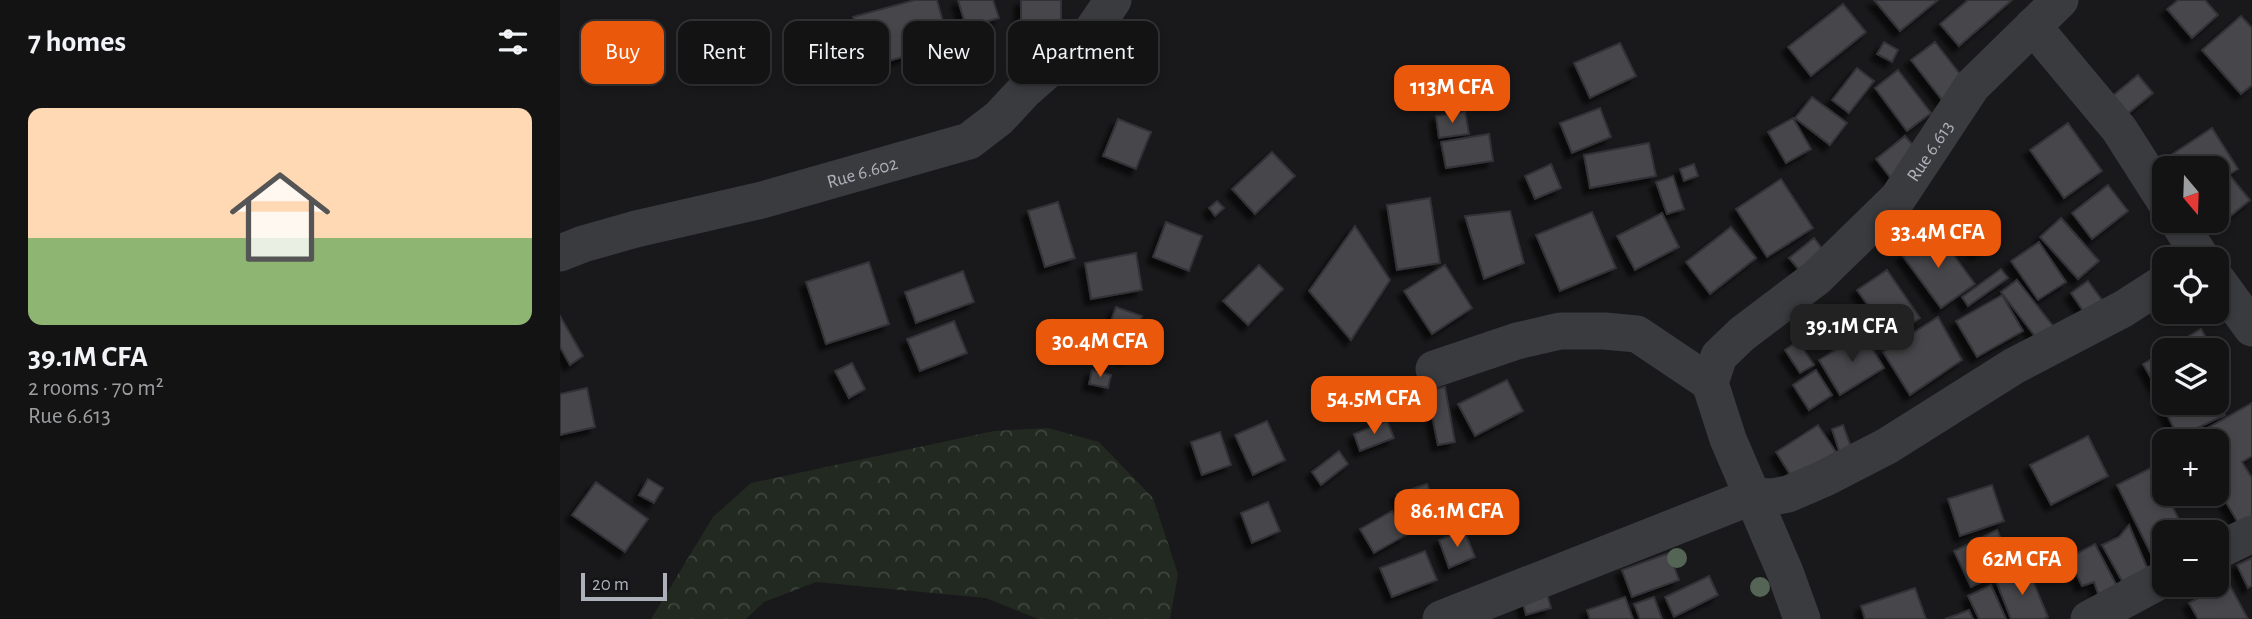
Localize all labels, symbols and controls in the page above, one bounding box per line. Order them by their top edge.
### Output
chip: Buy [581,21,664,84]
chip: Rent [678,21,770,84]
chip: Filters [784,21,889,84]
chip: New [903,21,994,84]
chip: Apartment [1008,21,1158,84]
icon: filters [494,23,532,61]
text: 7 homes [28,27,126,57]
pin: 113M CFA [1380,66,1524,125]
text: 113M CFA [1410,76,1494,99]
street label: Rue 6.613 [1904,118,1957,185]
icon: home [217,154,343,280]
street label: Rue 6.602 [825,154,900,192]
north arrow [2152,156,2230,233]
map controls [2152,156,2229,597]
pin: 33.4M CFA [1858,210,2018,270]
text: 33.4M CFA [1891,221,1985,244]
button: locate [2152,247,2229,324]
pin: 39.1M CFA [1772,304,1932,364]
text: 39.1M CFA [1806,315,1898,338]
pin: 30.4M CFA [1020,320,1180,379]
text: 30.4M CFA [1052,330,1148,353]
button: layers [2152,338,2229,415]
text: 39.1M CFA [28,342,148,372]
pin: 54.5M CFA [1294,376,1454,436]
text: 2 rooms · 70 m² [28,377,164,400]
text: 54.5M CFA [1327,387,1421,410]
text: Rue 6.613 [28,405,111,428]
button: + [2152,429,2229,506]
pin: 86.1M CFA [1377,490,1537,549]
text: 86.1M CFA [1410,500,1504,523]
button: − [2152,520,2229,597]
pin: 62M CFA [1957,538,2087,597]
text: 62M CFA [1982,548,2062,571]
scale bar [581,570,667,602]
text: 20 m [592,575,629,594]

